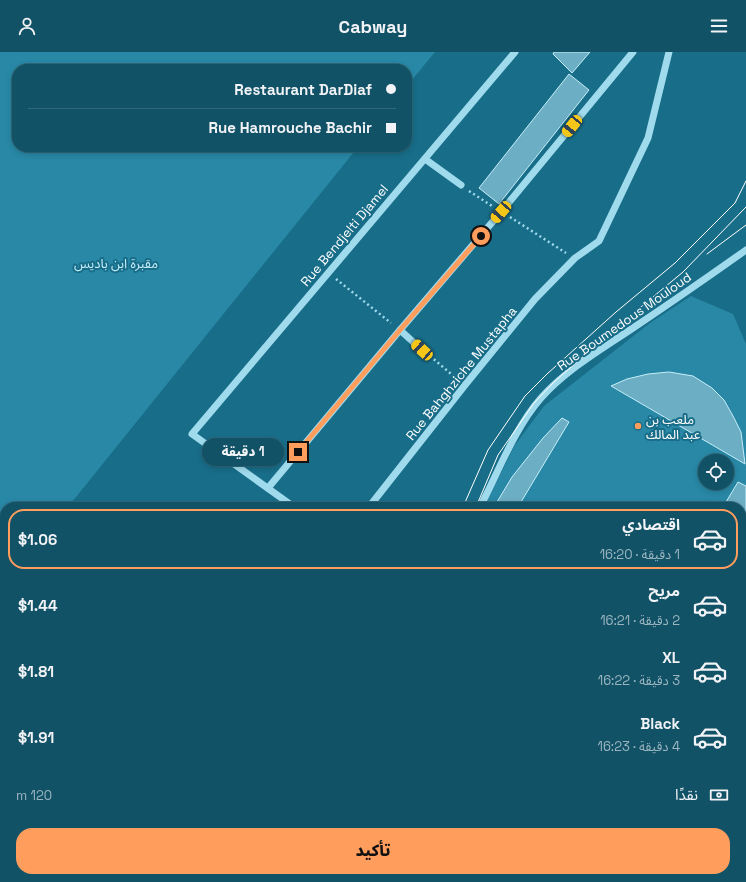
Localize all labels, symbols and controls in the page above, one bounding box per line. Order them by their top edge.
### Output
icon: person [16,15,38,37]
text: Cabway [339,15,407,38]
icon: menu [708,15,730,37]
text: Restaurant DarDiaf [234,80,372,99]
car [560,113,584,139]
text: Rue Hamrouche Bachir [208,118,372,137]
street label: Rue Bendjelti Djamel [297,181,392,290]
car [489,199,513,225]
route start [472,227,490,245]
park label: مقبرة ابن باديس [74,255,158,272]
street label: Rue Boumedous Mouloud [554,269,695,374]
street label: Rue Bahghziche Mustapha [402,303,521,444]
car [409,338,435,362]
place label: ملعب بن عبد المالك [646,411,701,443]
marker: ملعب بن عبد المالك [633,421,643,431]
callout: 1 دقيقة [202,438,284,466]
text: 1 دقيقة [221,443,265,460]
route end [289,443,307,461]
map controls [698,454,734,490]
button: locate [698,454,734,490]
text: اقتصادي [622,515,680,534]
icon: car [692,521,728,557]
text: $1.06 [18,530,57,549]
text: 1 دقيقة · 16:20 [600,546,680,563]
text: مريح [648,581,680,600]
icon: car [692,587,728,623]
text: $1.44 [18,596,57,615]
text: 2 دقيقة · 16:21 [600,612,680,629]
text: XL [662,648,680,667]
icon: car [692,653,728,689]
text: $1.81 [18,662,54,681]
text: 3 دقيقة · 16:22 [598,672,680,689]
text: Black [640,714,680,733]
icon: car [692,719,728,755]
text: $1.91 [18,728,54,747]
text: 4 دقيقة · 16:23 [597,738,680,755]
icon: cash [708,784,730,806]
text: نقدًا [675,785,698,804]
text: 120 m [16,787,52,804]
button: تأكيد [16,828,730,874]

